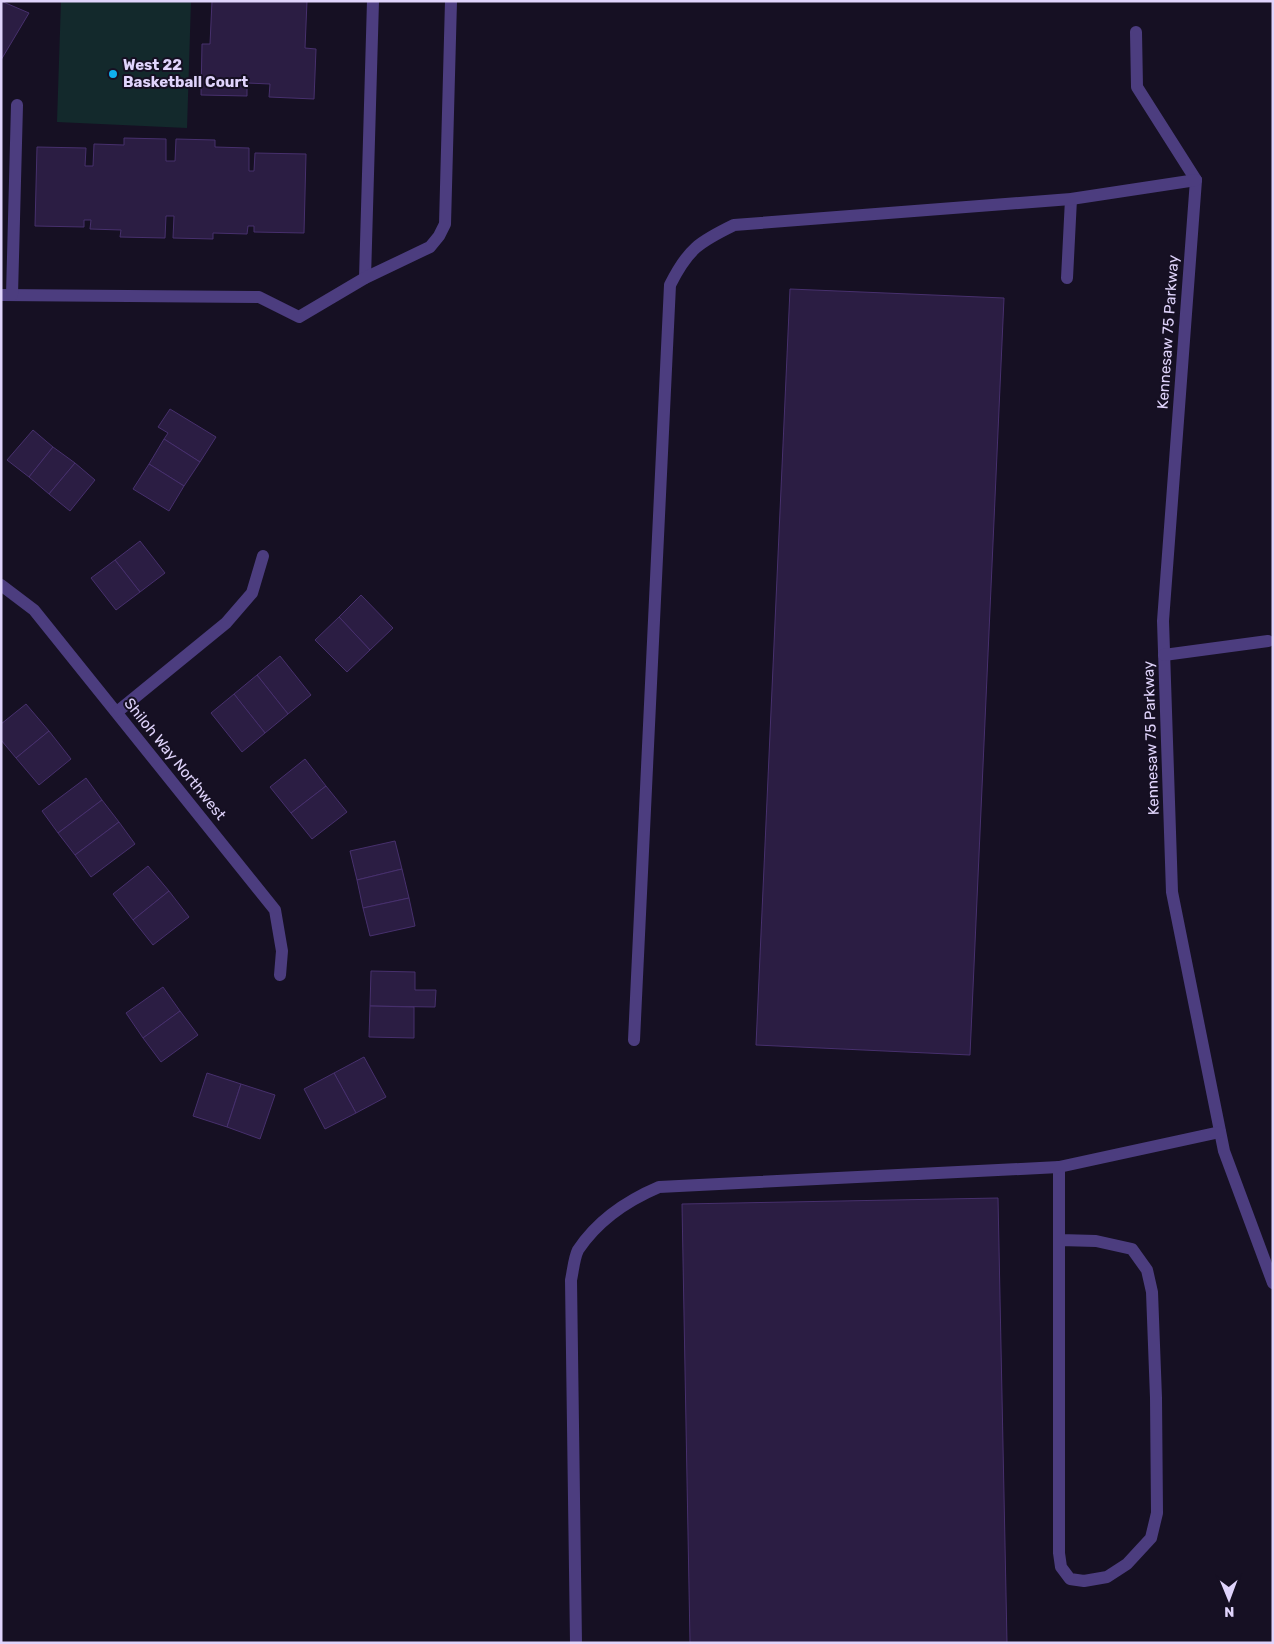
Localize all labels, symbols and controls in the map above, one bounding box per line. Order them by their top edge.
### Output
place label: West 22 Basketball Court [123,56,248,91]
marker: West 22 Basketball Court [107,68,119,80]
street label: Kennesaw 75 Parkway [1154,254,1182,410]
street label: Kennesaw 75 Parkway [1139,660,1163,816]
street label: Shiloh Way Northwest [120,694,230,824]
north arrow [1204,1574,1254,1624]
text: N [1224,1603,1234,1620]

